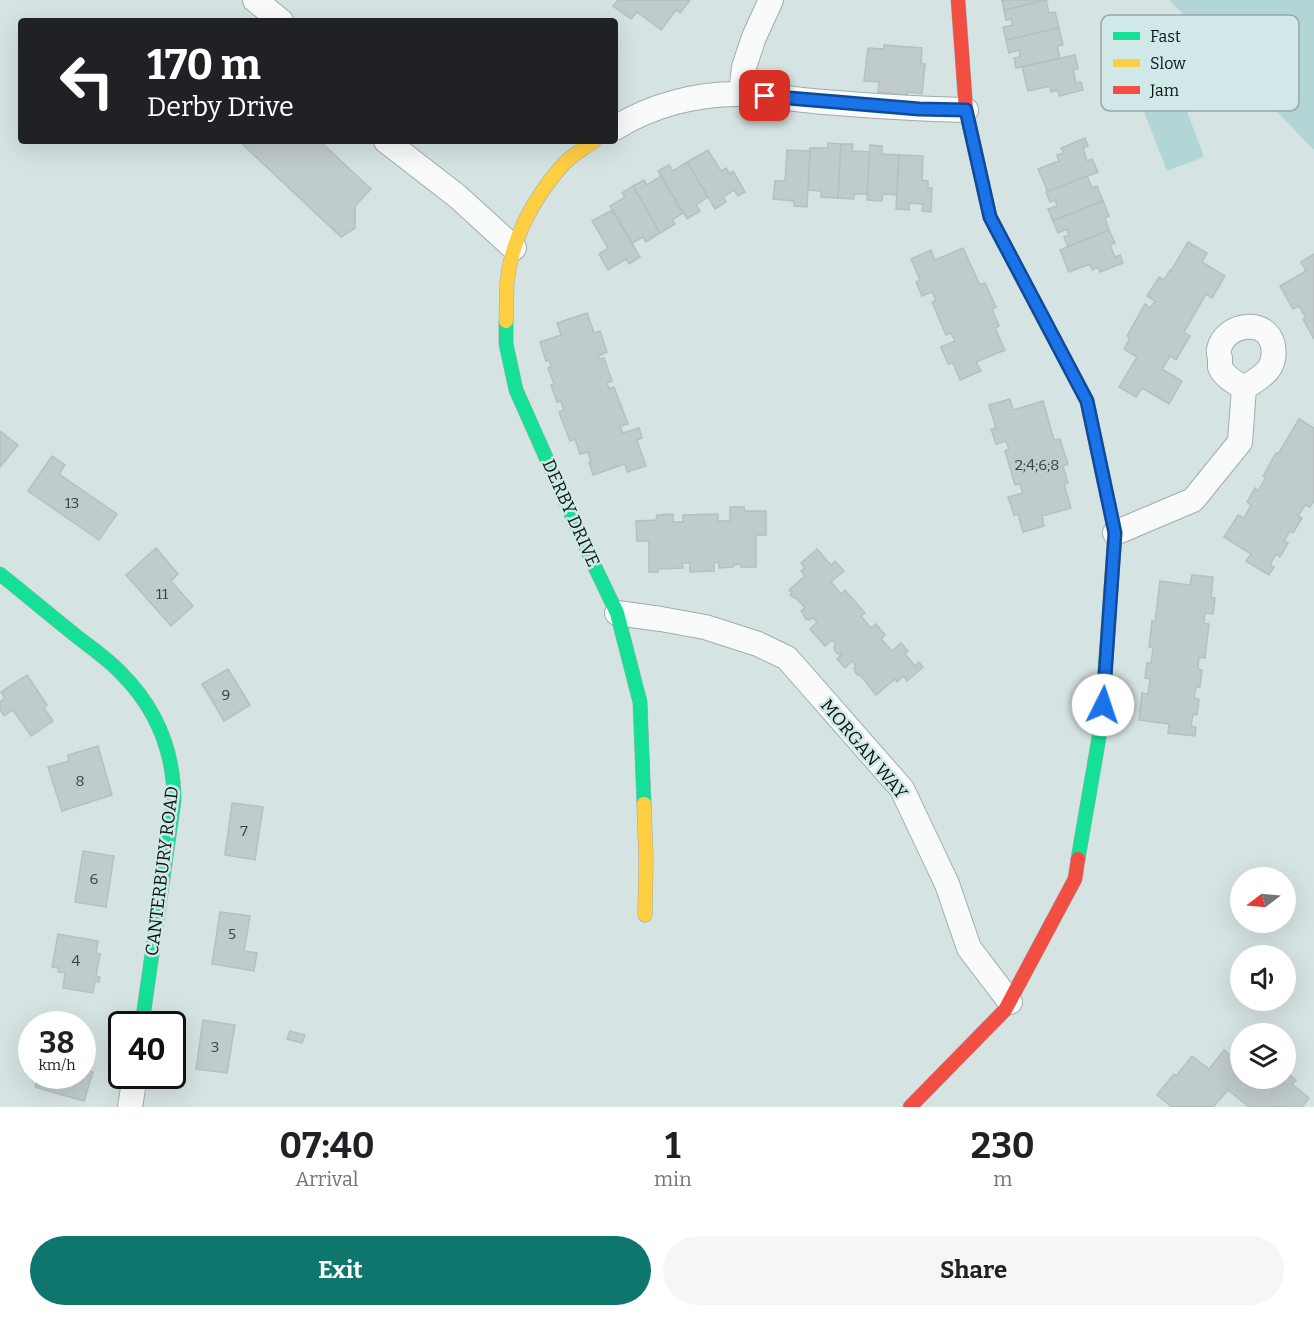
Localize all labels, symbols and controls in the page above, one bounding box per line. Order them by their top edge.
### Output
legend [1101,15,1299,111]
text: Fast [1150,27,1181,46]
text: 170 m [147,40,261,90]
icon: left [48,42,126,120]
text: Slow [1150,54,1186,73]
pin [739,70,790,121]
icon: arrive [748,79,781,112]
text: Jam [1149,81,1179,100]
text: Derby Drive [147,91,294,123]
street label: DERBY DRIVE [537,456,605,570]
house number: 2;4;6;8 [1015,456,1059,474]
house number: 13 [65,494,79,512]
house number: 11 [156,585,168,603]
position arrow [1071,673,1135,737]
house number: 9 [222,686,230,704]
street label: MORGAN WAY [816,695,912,804]
house number: 8 [75,772,85,790]
street label: CANTERBURY ROAD [141,785,183,957]
house number: 7 [240,822,248,840]
north arrow [1230,867,1296,933]
map controls [1230,867,1296,1089]
house number: 6 [90,870,99,888]
house number: 5 [228,925,236,943]
button: sound [1230,945,1296,1011]
house number: 4 [72,952,81,970]
speed limit sign: 40 [108,1011,186,1089]
button: layers [1230,1023,1296,1089]
text: 38 [39,1025,75,1061]
house number: 3 [211,1038,219,1056]
text: km/h [38,1056,76,1074]
text: 07:40 [279,1124,375,1168]
text: 1 [665,1124,681,1168]
text: 230 [971,1124,1035,1168]
text: Arrival [295,1167,359,1191]
text: min [654,1167,692,1191]
text: m [993,1167,1012,1191]
button: Exit [30,1236,651,1305]
button: Share [663,1236,1284,1305]

